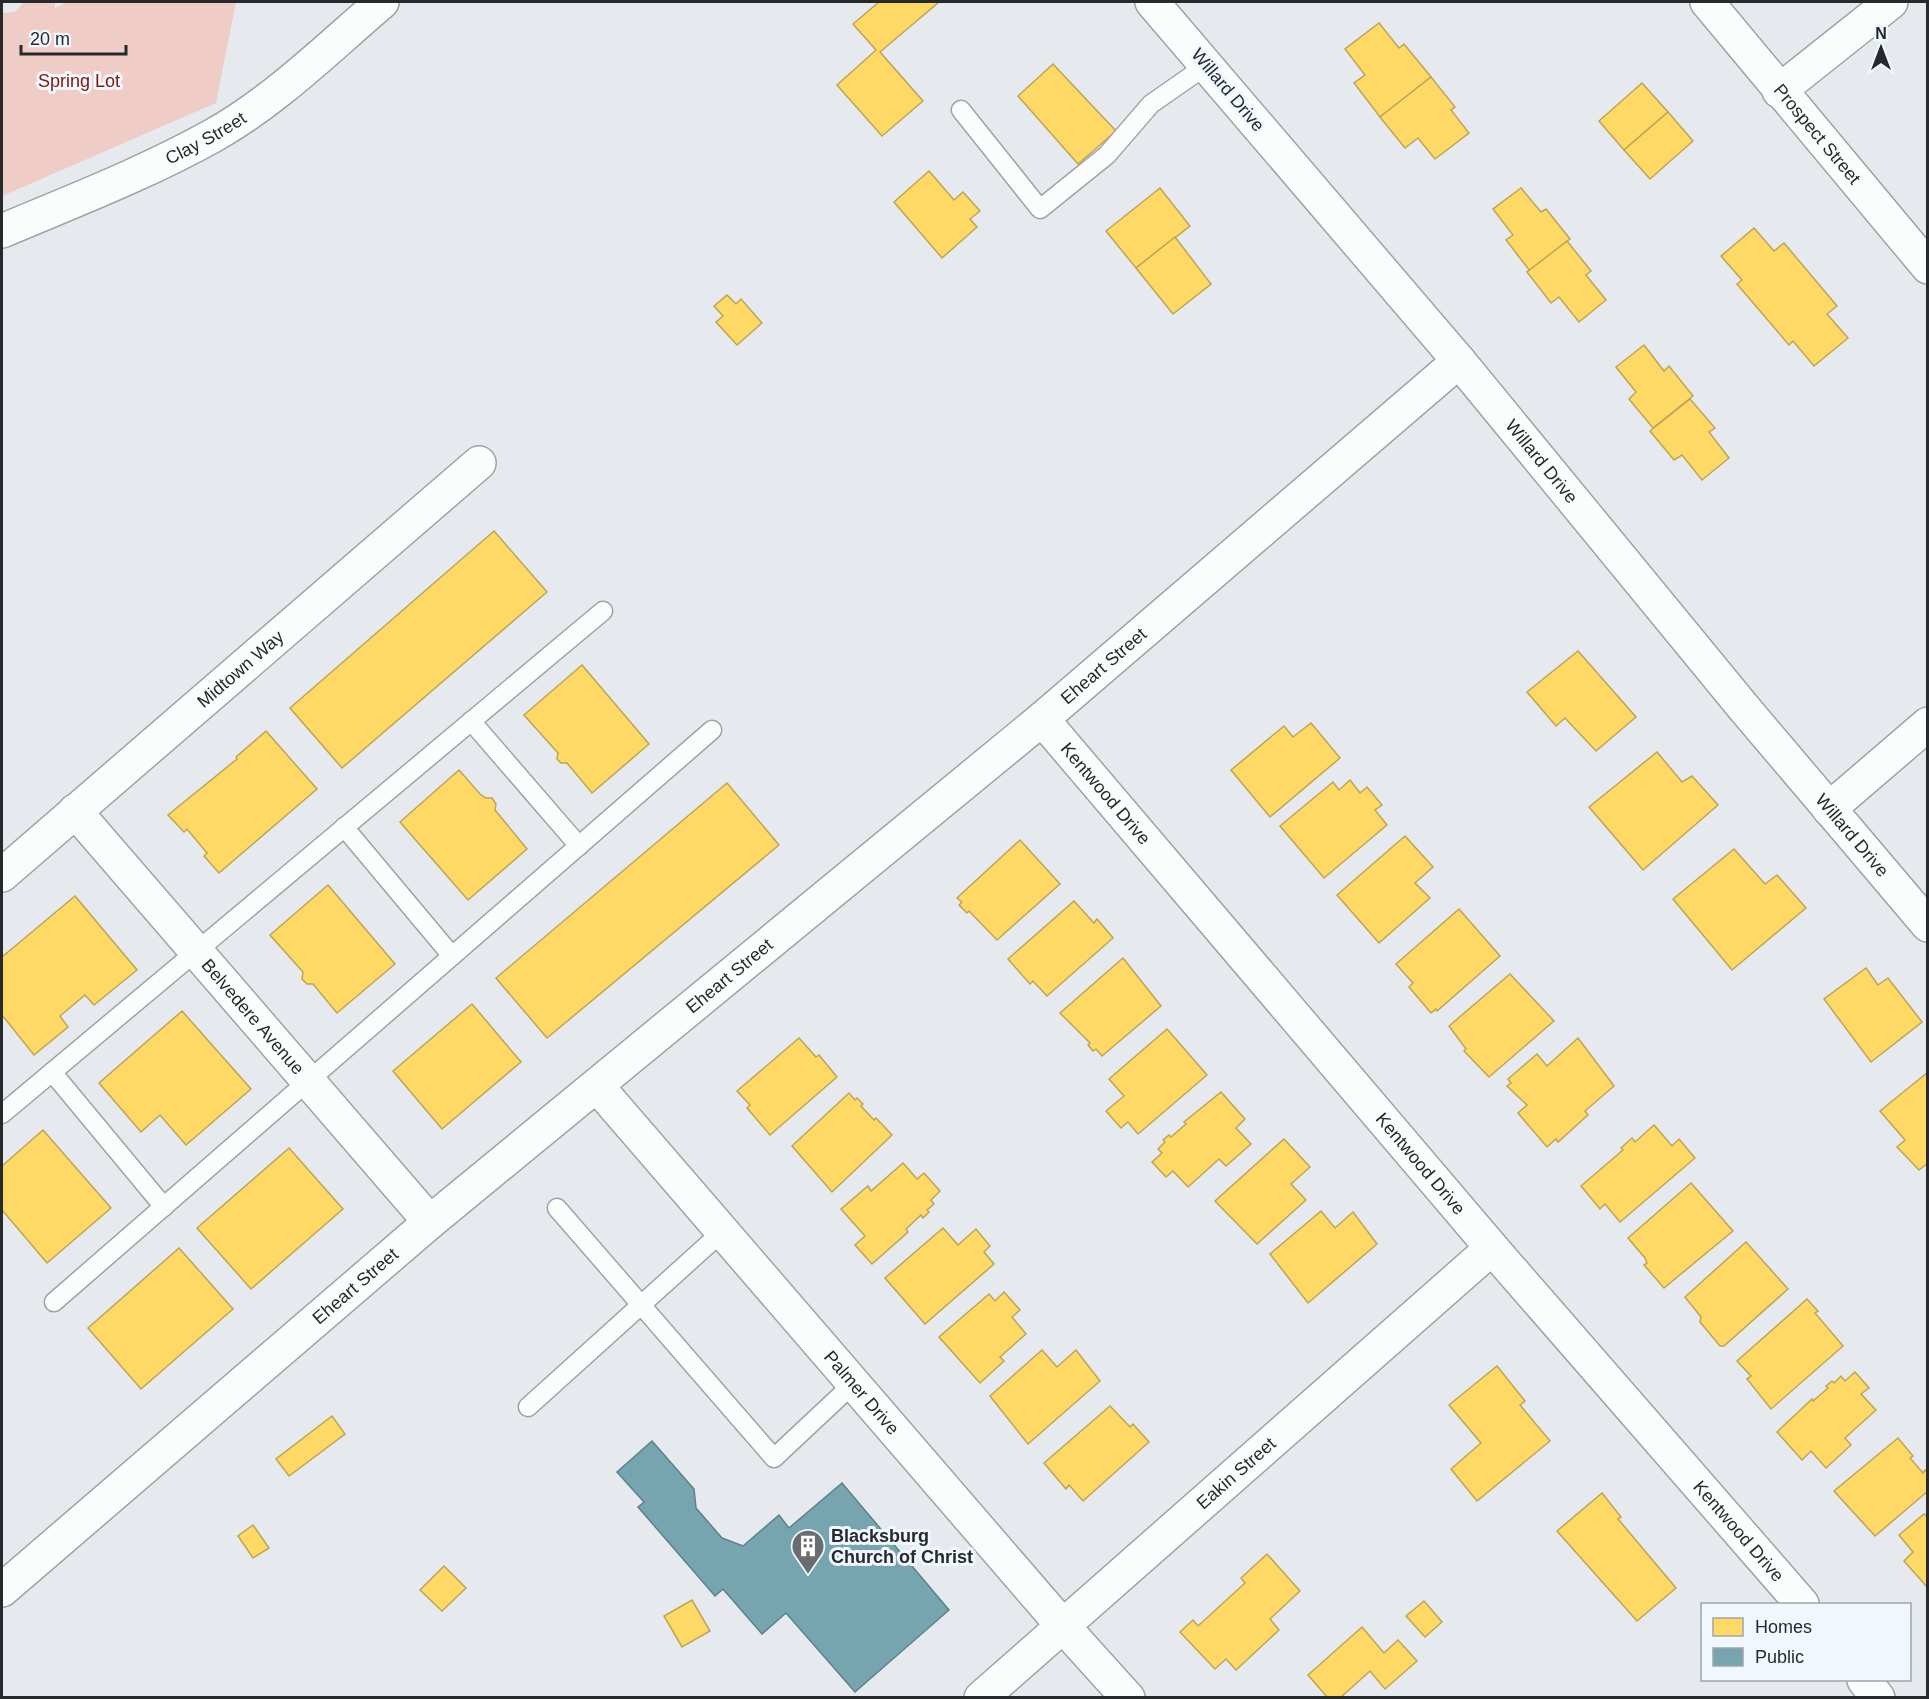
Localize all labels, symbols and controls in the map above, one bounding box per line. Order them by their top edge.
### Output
scale bar [21,18,126,56]
north arrow [1851,18,1911,78]
text: N [1875,25,1887,42]
text: 20 m [30,29,70,49]
street label: Willard Drive [1188,44,1268,136]
park label: Spring Lot [38,71,120,91]
street label: Prospect Street [1770,80,1865,188]
street label: Clay Street [162,108,250,169]
street label: Willard Drive [1501,416,1582,507]
street label: Eheart Street [1057,624,1151,708]
street label: Midtown Way [193,626,288,712]
street label: Kentwood Drive [1057,739,1154,849]
street label: Willard Drive [1811,790,1893,881]
street label: Eheart Street [682,934,777,1017]
street label: Belvedere Avenue [198,955,308,1079]
street label: Kentwood Drive [1372,1109,1469,1219]
street label: Eheart Street [309,1244,402,1328]
street label: Palmer Drive [820,1347,903,1439]
street label: Eakin Street [1193,1433,1280,1513]
street label: Kentwood Drive [1689,1477,1788,1586]
place label: Blacksburg Church of Christ [831,1526,973,1567]
building icon: Blacksburg Church of Christ [790,1528,826,1575]
legend [1701,1603,1911,1681]
text: Homes [1755,1617,1812,1637]
text: Public [1755,1647,1804,1667]

